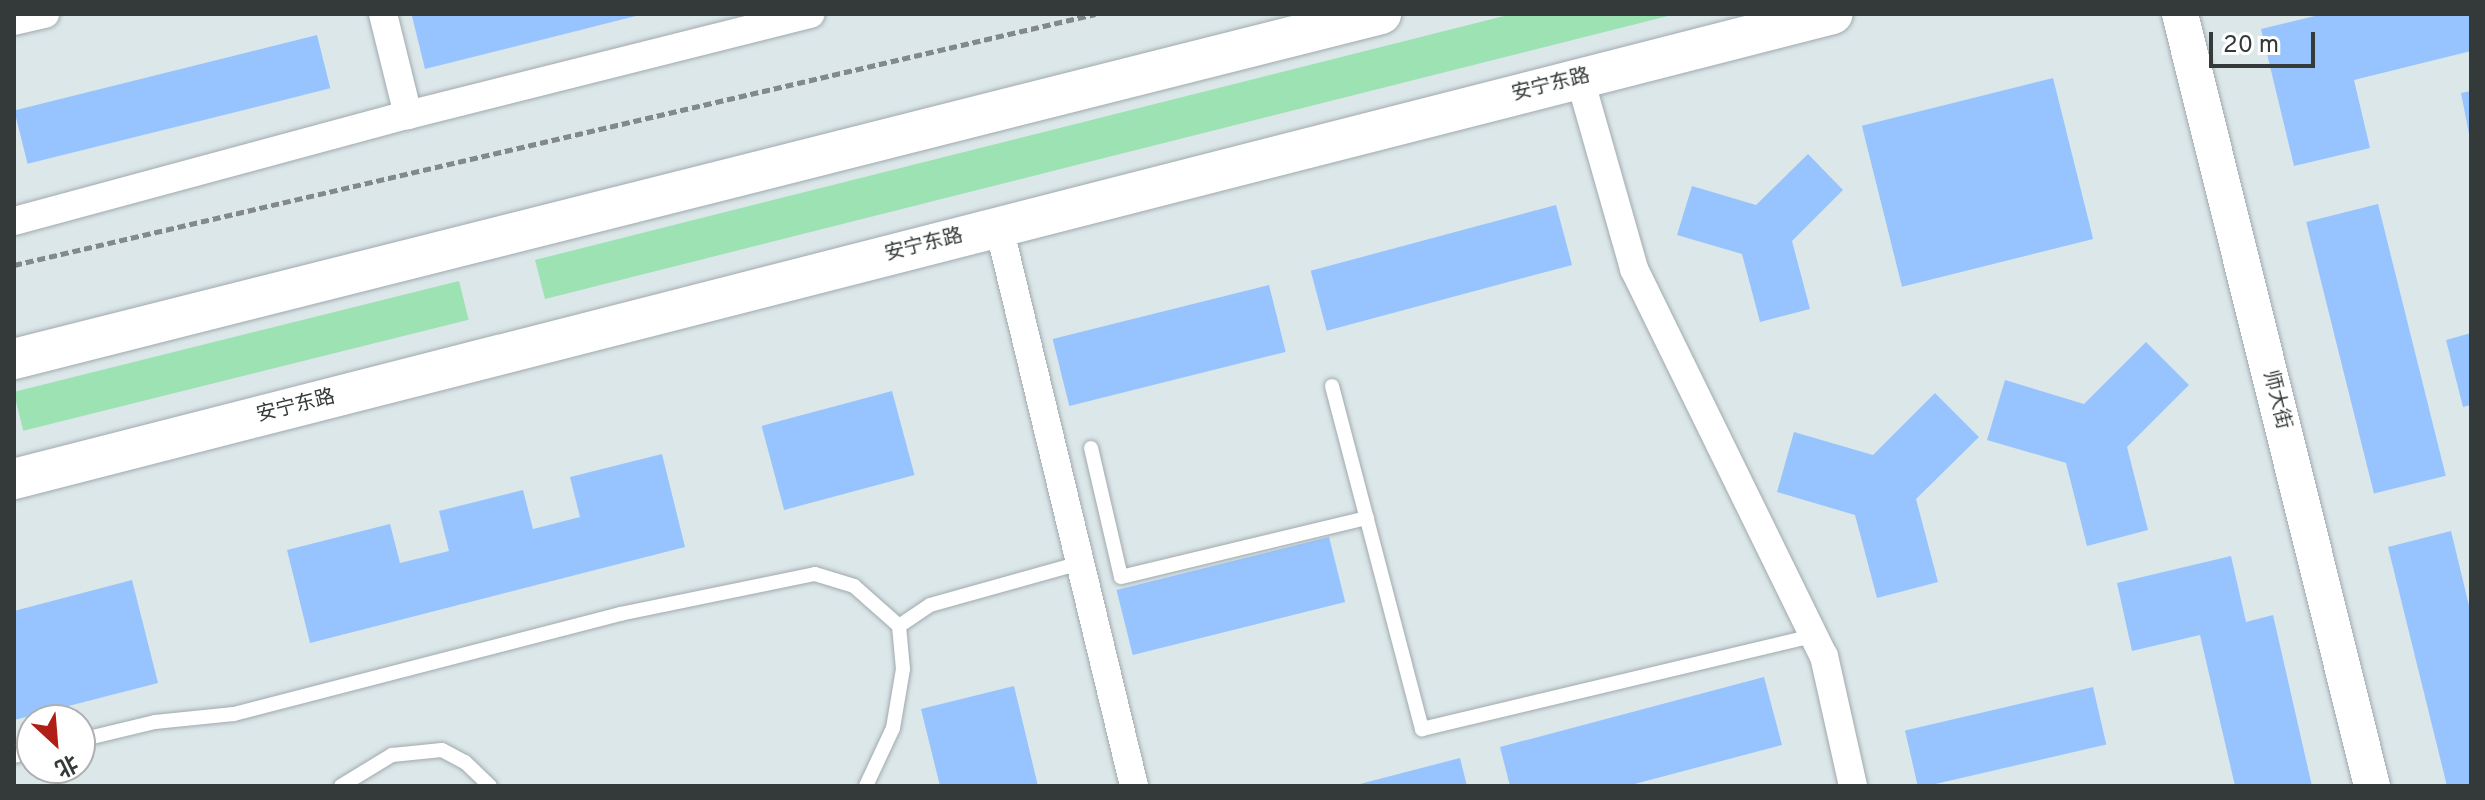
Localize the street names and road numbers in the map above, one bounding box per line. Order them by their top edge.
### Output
street label: 安宁东路 [1509,65,1593,107]
street label: 安宁东路 [882,225,966,267]
street label: 师大街 [2257,368,2295,432]
street label: 安宁东路 [254,386,338,428]

